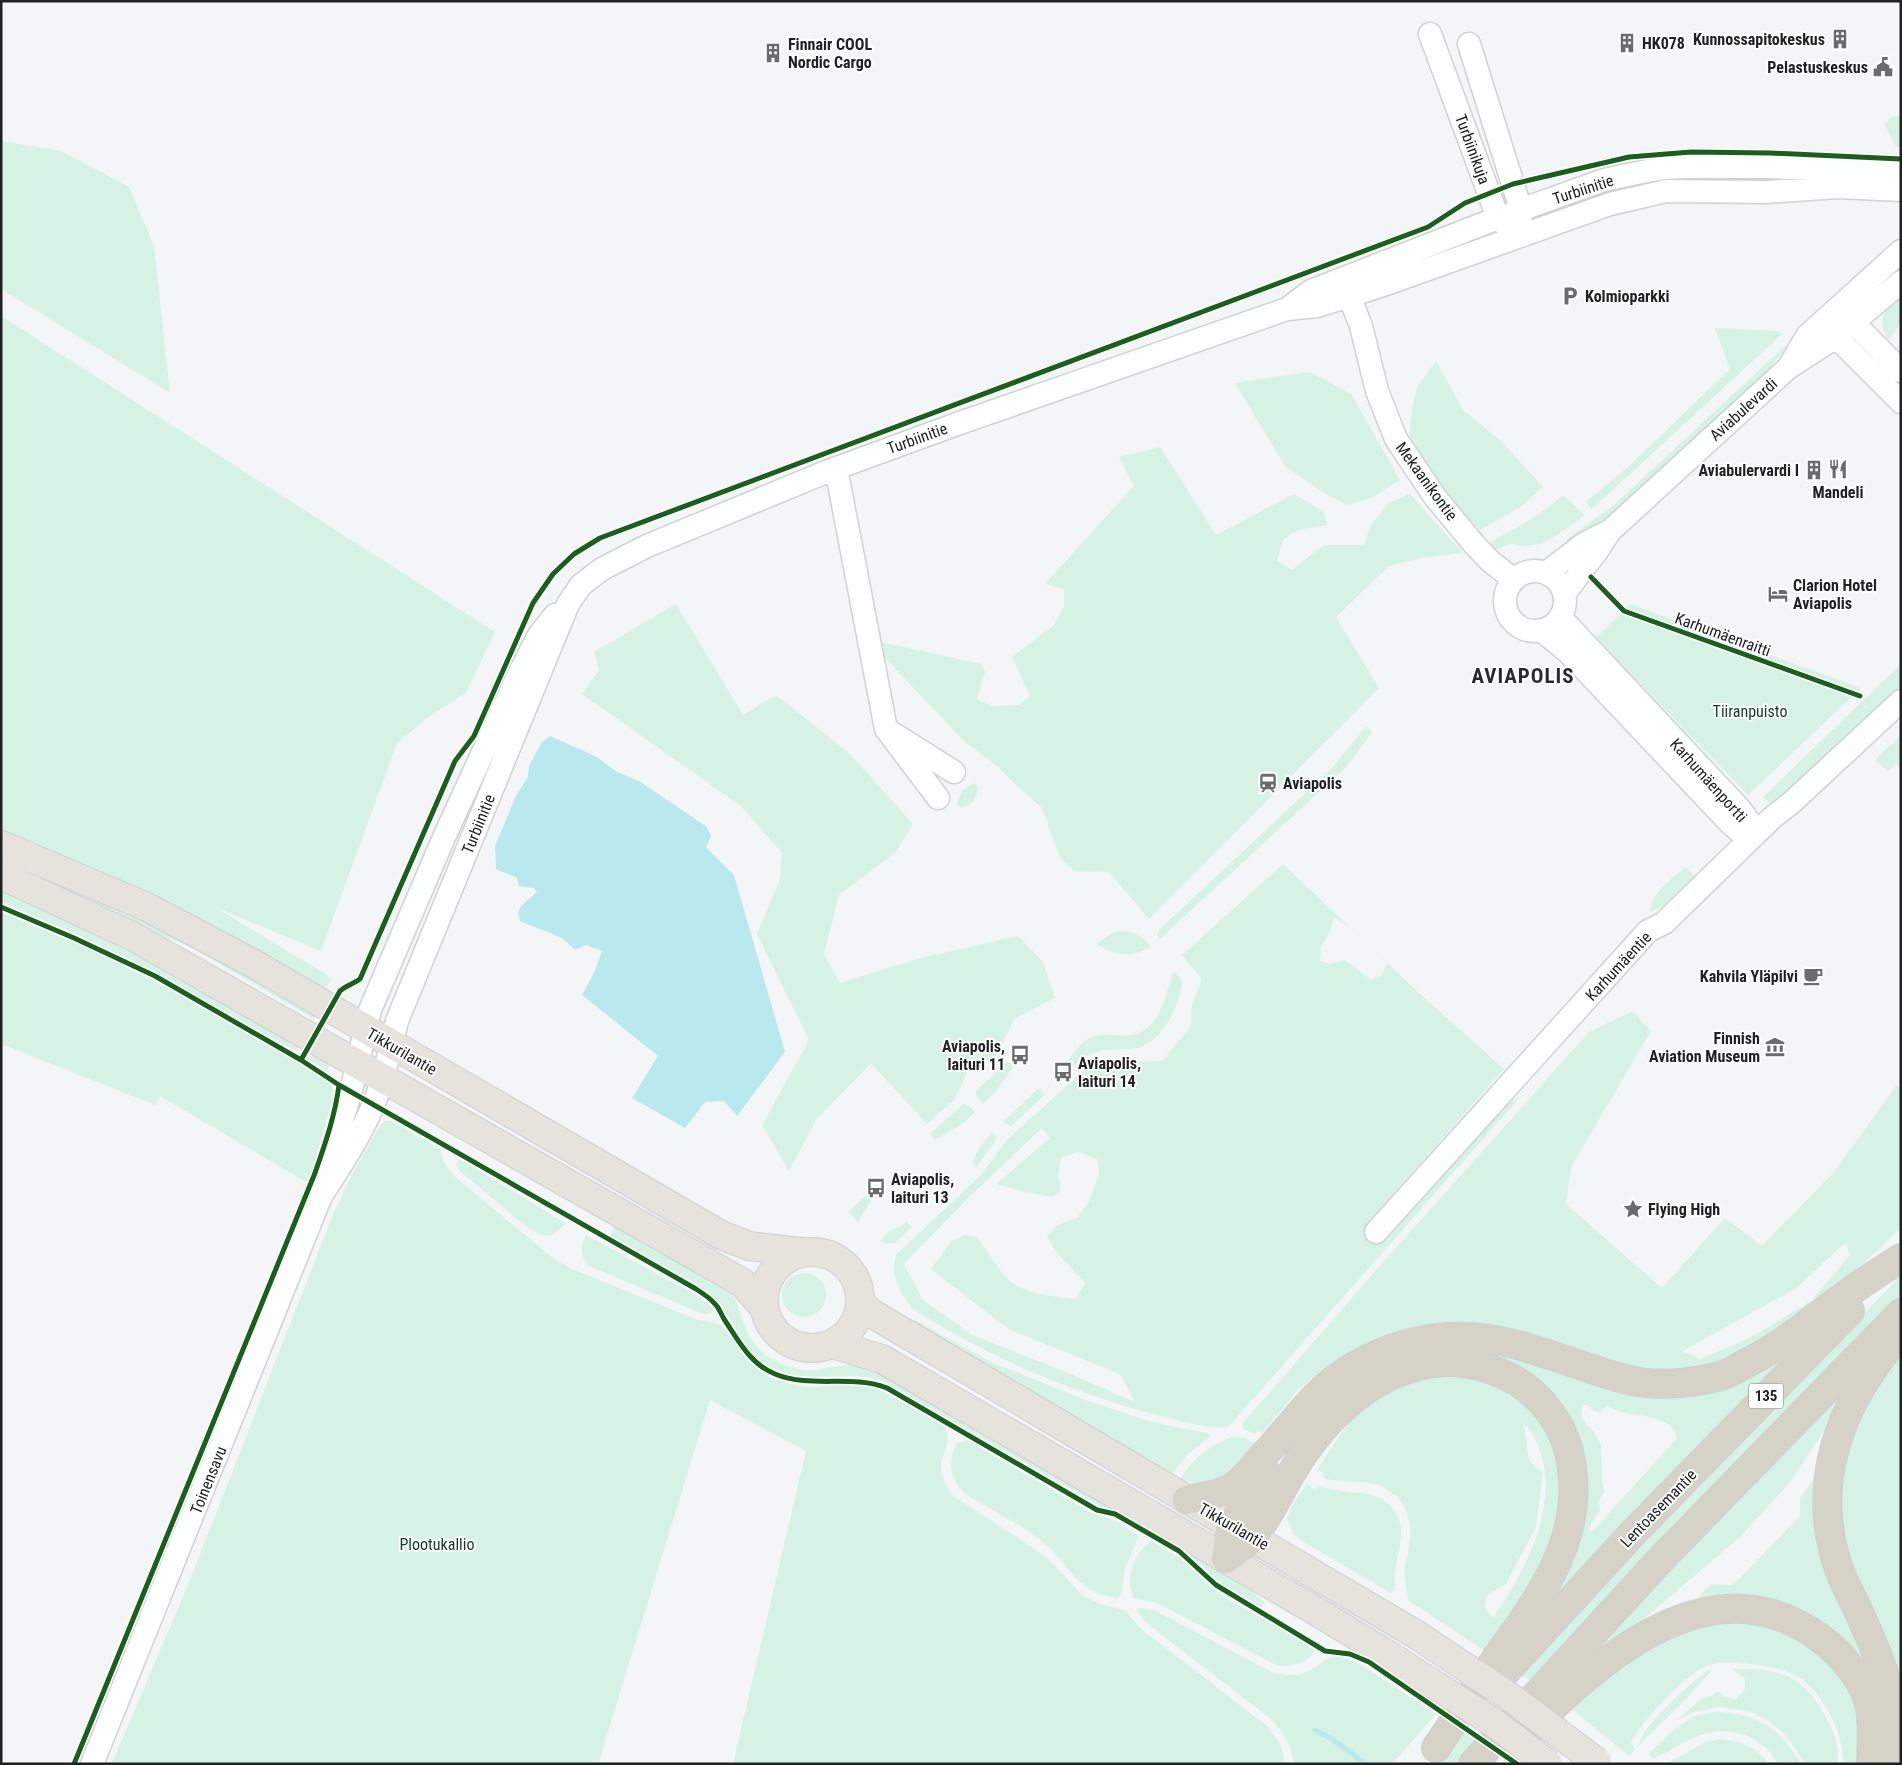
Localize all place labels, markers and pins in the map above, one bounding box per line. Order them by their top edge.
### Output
building icon: Kunnossapitokeskus [1829,28,1851,50]
place label: Kunnossapitokeskus [1693,30,1825,49]
building icon: HK078 [1616,32,1638,54]
place label: HK078 [1642,34,1685,53]
place label: Finnair COOL Nordic Cargo [788,35,872,72]
building icon: Finnair COOL Nordic Cargo [762,42,784,64]
public building icon: Pelastuskeskus [1872,56,1894,78]
place label: Pelastuskeskus [1767,58,1868,77]
parking icon: Kolmioparkki [1559,285,1581,307]
place label: Kolmioparkki [1585,287,1670,306]
restaurant icon: Mandeli [1827,458,1849,480]
building icon: Aviabulervardi I [1803,459,1825,481]
place label: Aviabulervardi I [1698,461,1799,480]
place label: Mandeli [1812,483,1864,502]
place label: Clarion Hotel Aviapolis [1793,576,1877,613]
hotel icon: Clarion Hotel Aviapolis [1767,583,1789,605]
station icon: Aviapolis [1257,772,1279,794]
place label: Aviapolis [1283,774,1342,793]
cafe icon: Kahvila Yläpilvi [1802,965,1824,987]
place label: Kahvila Yläpilvi [1700,967,1798,986]
place label: Finnish Aviation Museum [1649,1029,1760,1066]
museum icon: Finnish Aviation Museum [1764,1036,1786,1058]
place label: Aviapolis, laituri 11 [942,1037,1005,1074]
bus stop icon: Aviapolis, laituri 11 [1009,1044,1031,1066]
place label: Aviapolis, laituri 14 [1078,1054,1141,1091]
bus stop icon: Aviapolis, laituri 14 [1052,1061,1074,1083]
place label: Aviapolis, laituri 13 [891,1170,954,1207]
bus stop icon: Aviapolis, laituri 13 [865,1177,887,1199]
place icon: Flying High [1622,1198,1644,1220]
place label: Flying High [1648,1200,1720,1219]

